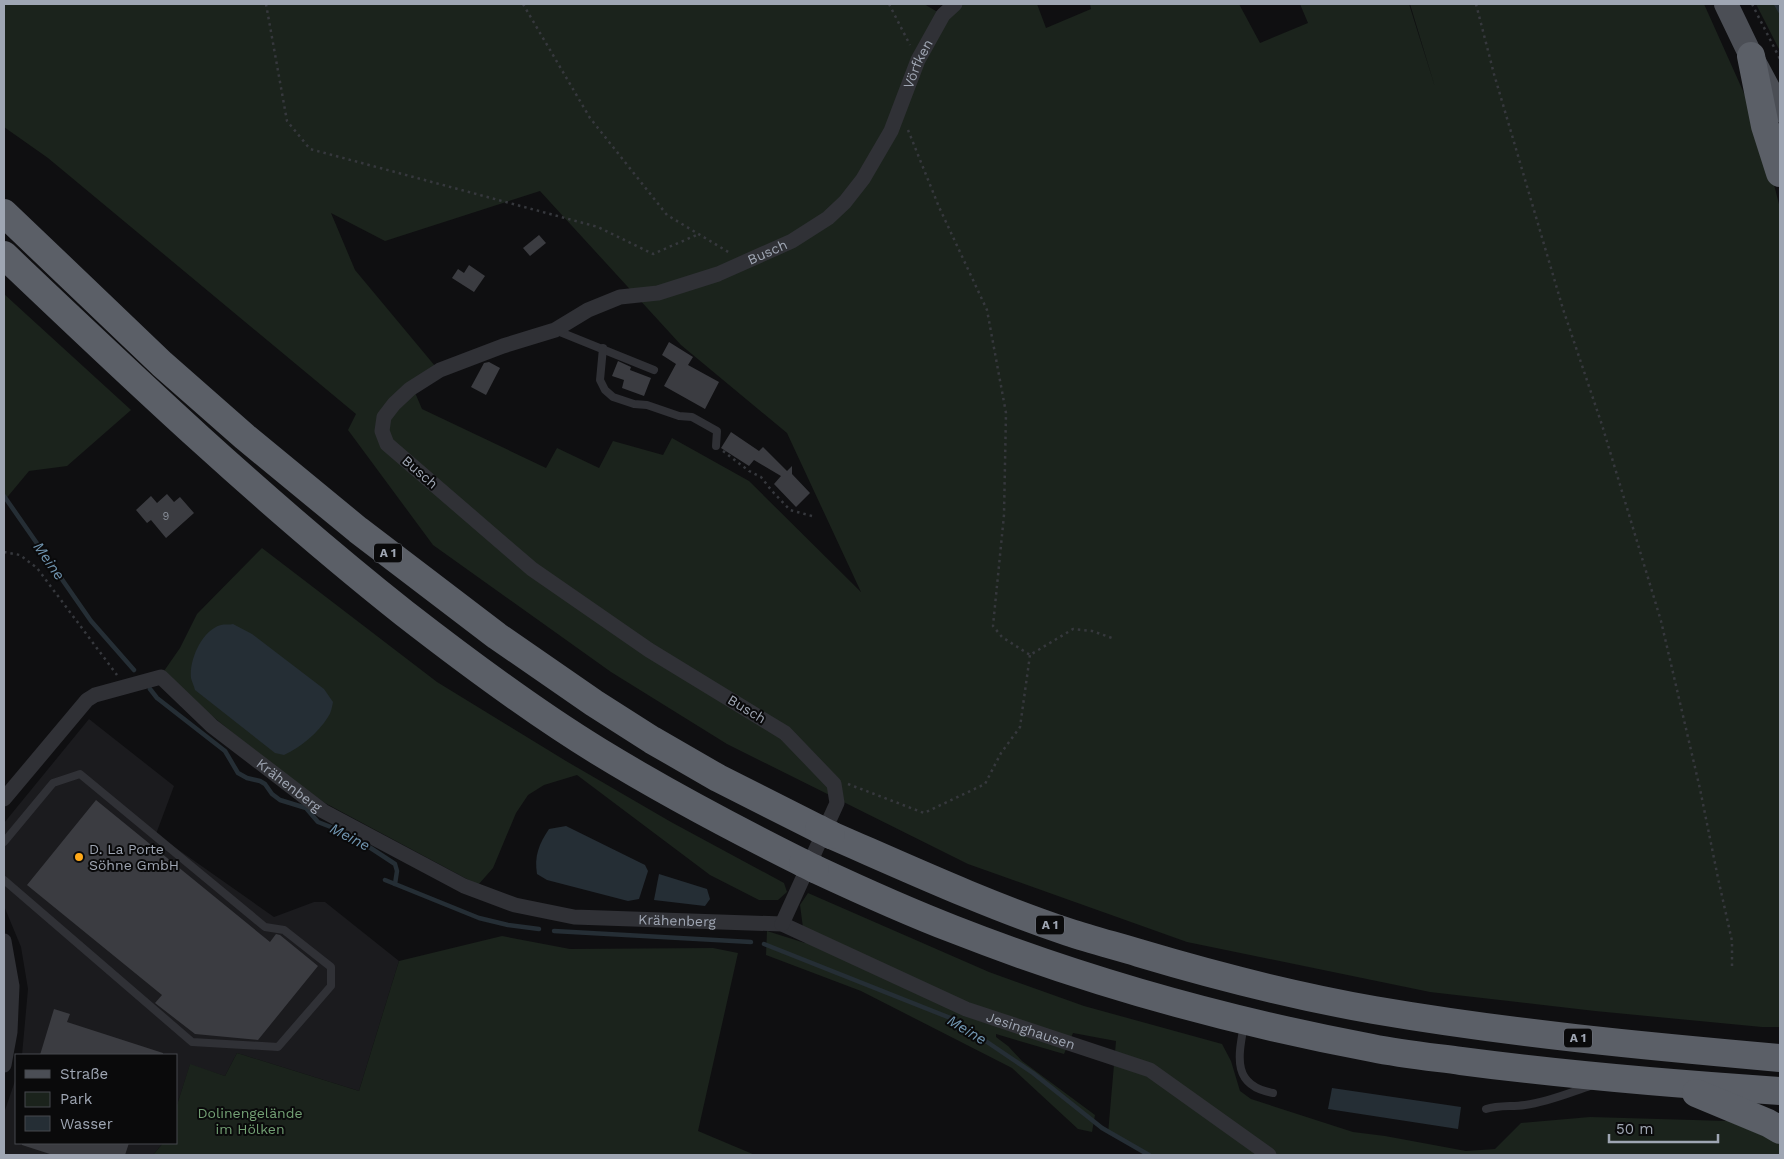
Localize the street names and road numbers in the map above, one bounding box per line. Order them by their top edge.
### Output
street label: Vörfken [900,36,936,91]
street label: Busch [745,236,790,268]
street label: Busch [399,452,441,492]
road number: A 1 [374,544,402,562]
street label: Busch [725,691,769,727]
street label: Krähenberg [253,755,325,815]
street label: Krähenberg [638,911,717,930]
road number: A 1 [1036,916,1064,934]
street label: Jesinghausen [984,1008,1077,1053]
road number: A 1 [1564,1028,1592,1048]

